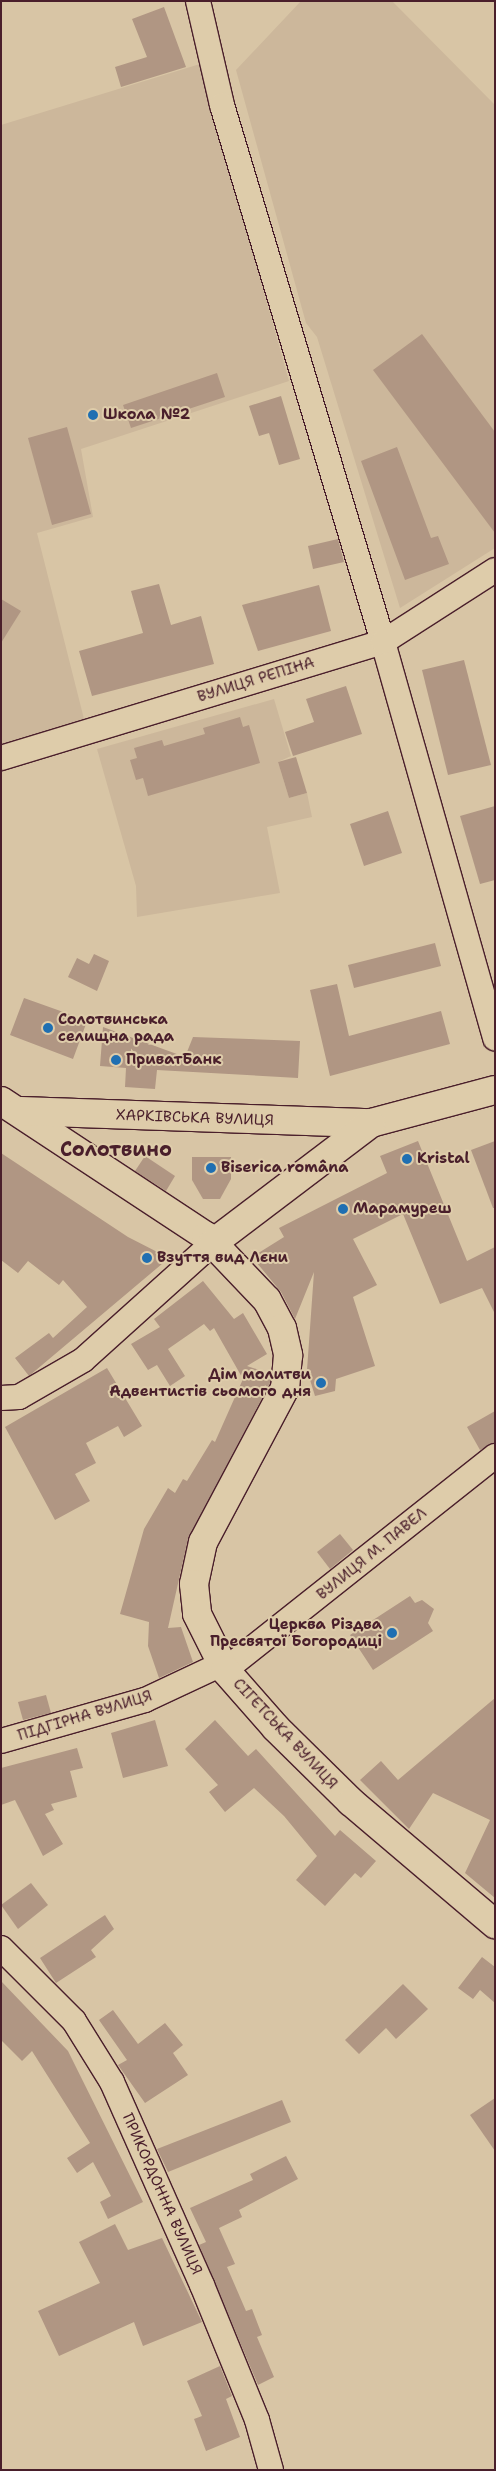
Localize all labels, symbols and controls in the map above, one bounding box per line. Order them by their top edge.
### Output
place label: Школа №2 [103,406,190,424]
marker: Школа №2 [87,409,99,421]
street label: ВУЛИЦЯ РЕПІНА [195,654,317,706]
place label: Солотвинська селищна рада [58,1010,174,1045]
marker: Солотвинська селищна рада [42,1022,54,1034]
place label: ПриватБанк [126,1051,222,1069]
marker: ПриватБанк [110,1054,122,1066]
street label: ХАРКІВСЬКА ВУЛИЦЯ [116,1106,274,1130]
district label: Солотвино [60,1137,172,1161]
place label: Kristal [417,1150,470,1168]
marker: Kristal [401,1153,413,1165]
place label: Biserica româna [221,1159,349,1177]
marker: Biserica româna [205,1162,217,1174]
place label: Марамуреш [353,1200,452,1218]
marker: Марамуреш [337,1203,349,1215]
place label: Взуття вид Лєни [157,1249,288,1267]
marker: Взуття вид Лєни [141,1252,153,1264]
place label: Дім молитви Адвентистів сьомого дня [109,1365,311,1400]
marker: Дім молитви Адвентистів сьомого дня [315,1377,327,1389]
street label: ВУЛИЦЯ М. ПАВЕЛ [313,1504,431,1604]
place label: Церква Різдва Пресвятої Богородиці [210,1615,382,1650]
marker: Церква Різдва Пресвятої Богородиці [386,1627,398,1639]
street label: СІГЕТСЬКА ВУЛИЦЯ [229,1675,341,1793]
street label: ПІДГІРНА ВУЛИЦЯ [16,1687,154,1745]
street label: ПРИКОРДОННА ВУЛИЦЯ [118,2110,206,2278]

